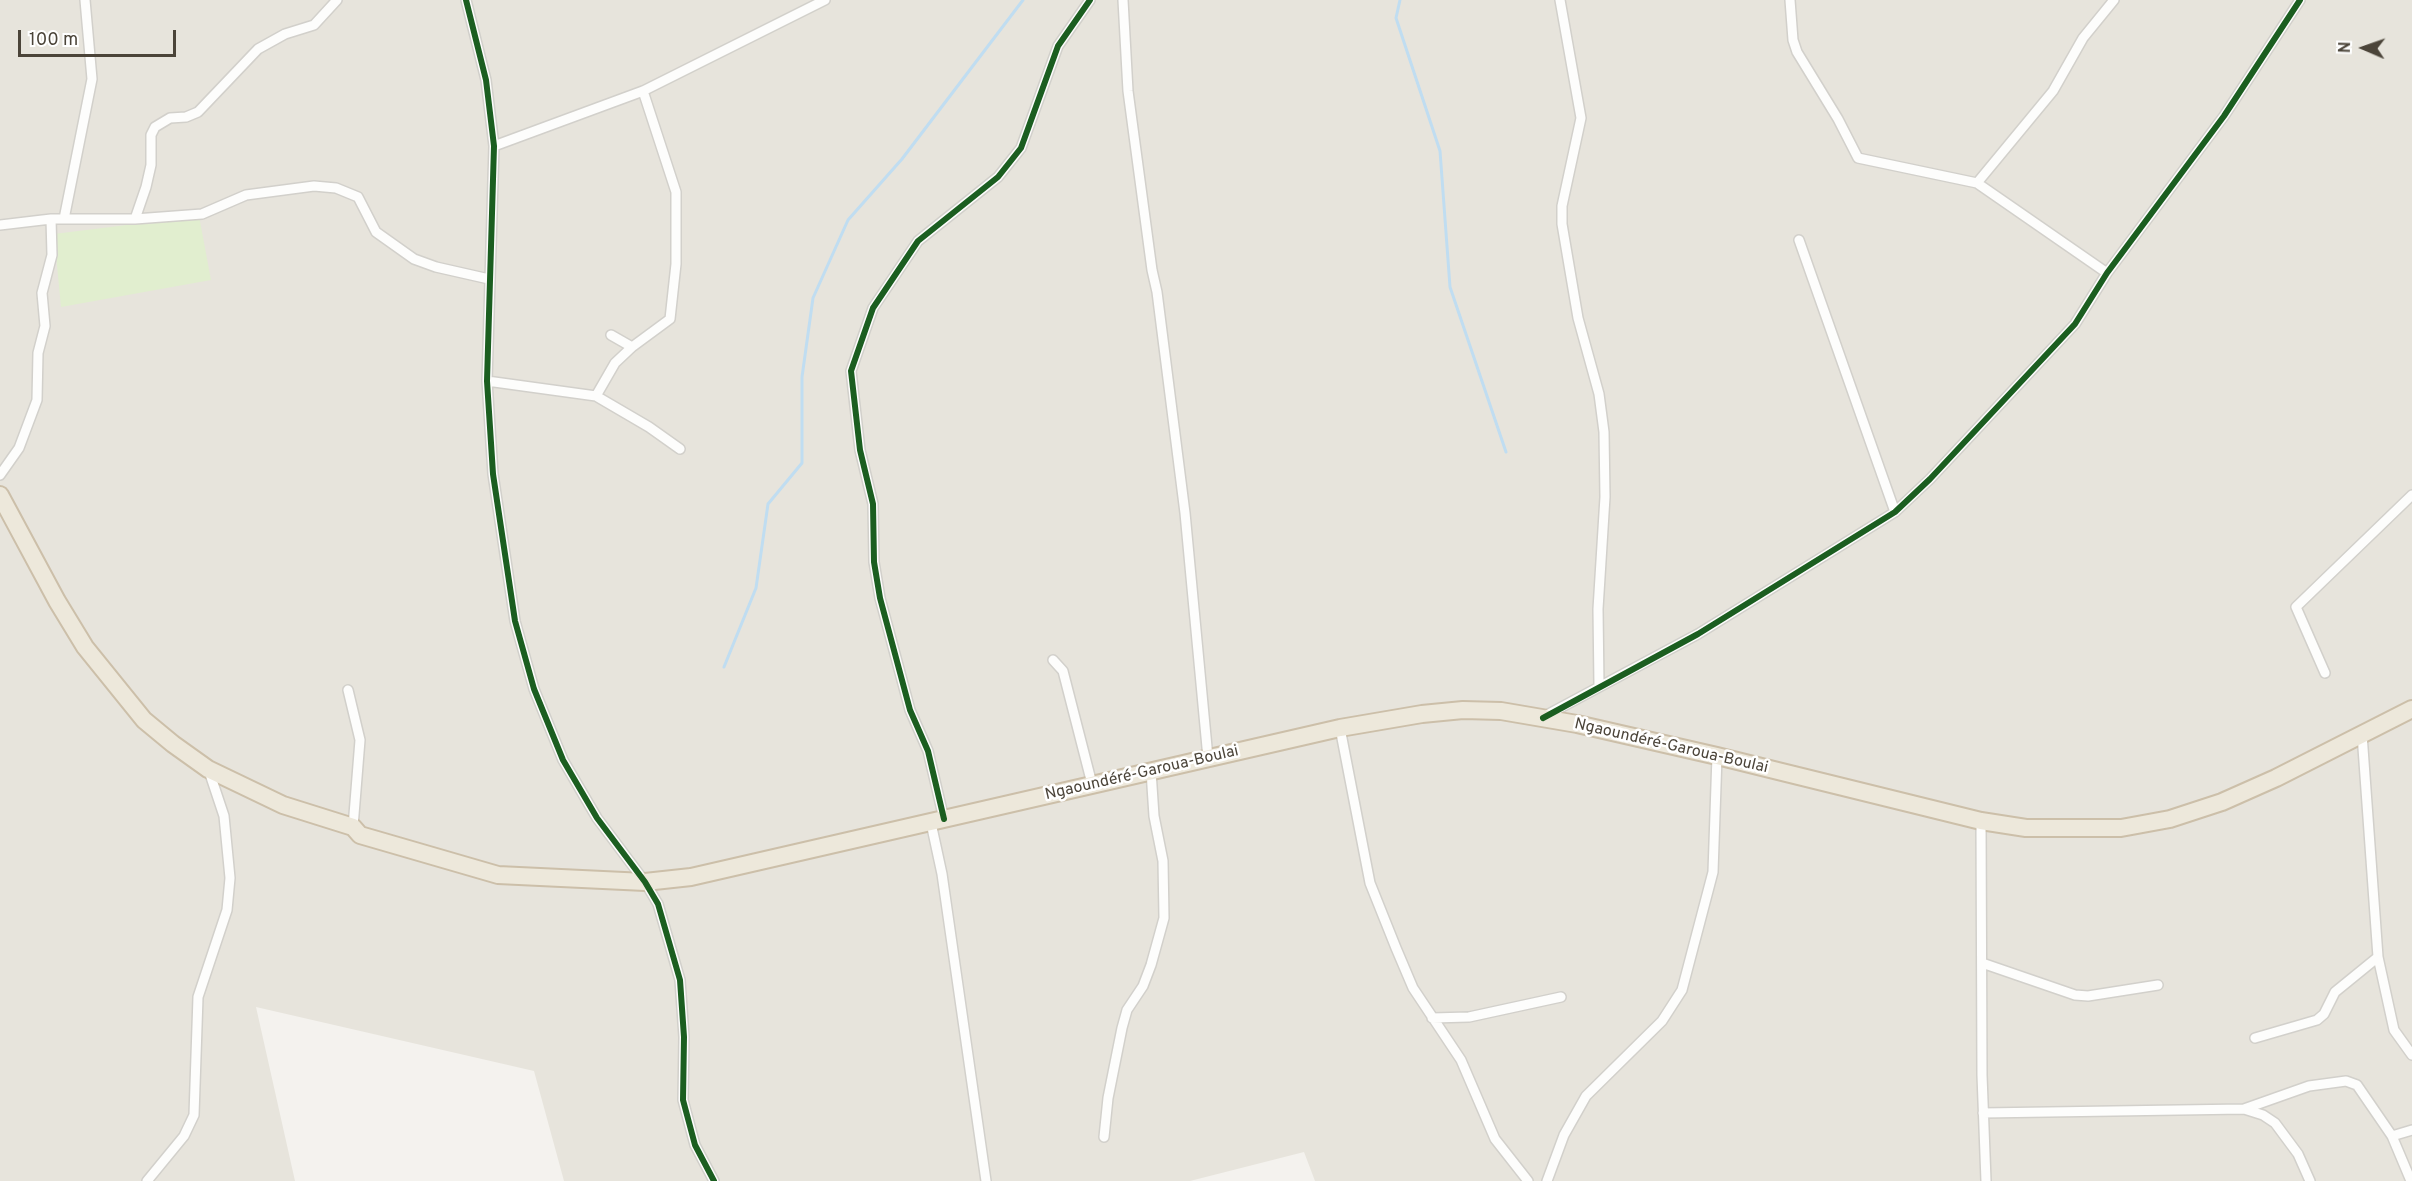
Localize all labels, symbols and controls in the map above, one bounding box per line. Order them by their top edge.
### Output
scale bar [21,18,178,56]
north arrow [2334,18,2394,78]
text: 100 m [29,29,78,52]
text: N [2336,41,2356,53]
street label: Ngaoundéré-Garoua-Boulai [1572,715,1770,779]
street label: Ngaoundéré-Garoua-Boulai [1043,742,1241,806]

